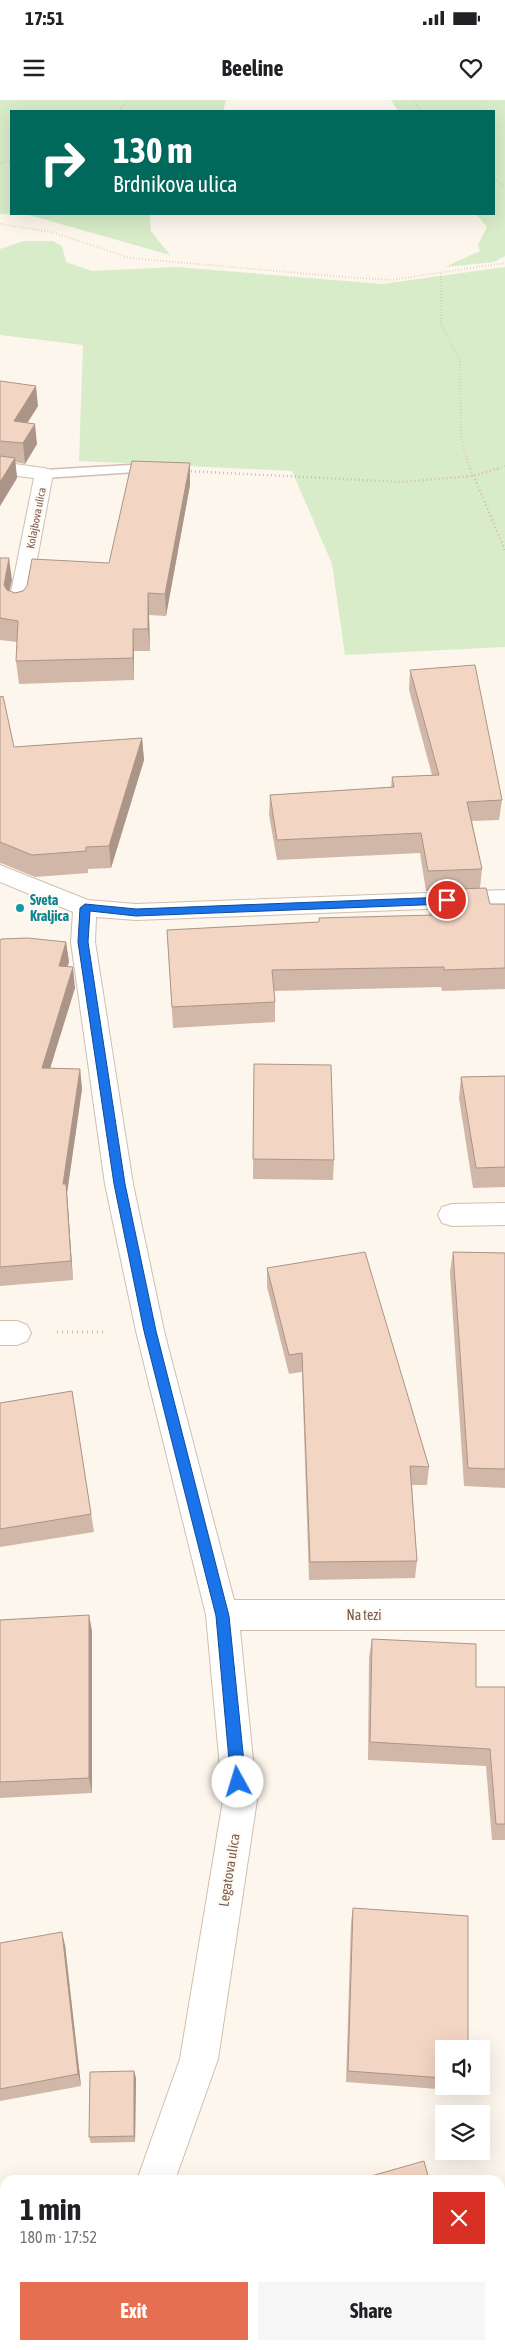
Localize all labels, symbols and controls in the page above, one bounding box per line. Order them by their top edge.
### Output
text: 17:51 [25,7,64,29]
icon: menu [20,54,48,82]
icon: heart [457,54,485,82]
text: Beeline [222,55,283,81]
icon: right [30,130,95,195]
text: 130 m [113,130,192,170]
text: Brdnikova ulica [113,171,237,197]
street label: Kolajbova ulica [24,486,48,550]
pin [426,879,468,921]
icon: arrive [433,886,461,914]
place label: Sveta Kraljica [30,892,70,924]
marker: Sveta Kraljica [14,902,26,914]
street label: Na tezi [346,1607,382,1623]
position arrow [211,1755,263,1807]
street label: Legatova ulica [215,1832,243,1908]
map controls [435,2040,490,2160]
button: sound [435,2040,490,2095]
button: layers [435,2105,490,2160]
text: 1 min [20,2192,81,2226]
button: close [433,2192,485,2244]
text: 180 m · 17:52 [20,2228,97,2246]
button: Exit [20,2282,248,2340]
button: Share [258,2282,485,2340]

